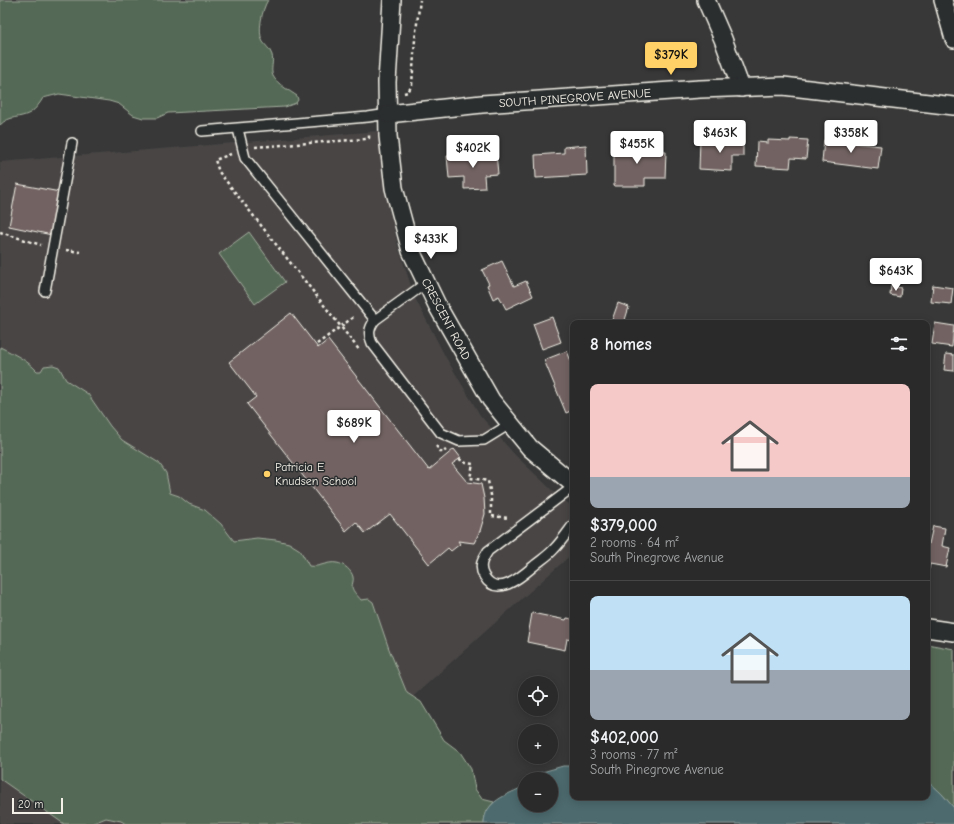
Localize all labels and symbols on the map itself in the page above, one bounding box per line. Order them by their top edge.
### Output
pin: $379K [643,42,699,76]
street label: SOUTH PINEGROVE AVENUE [498,86,652,110]
pin: $463K [692,120,748,154]
pin: $358K [823,120,879,154]
pin: $455K [609,131,665,165]
pin: $402K [445,135,501,169]
pin: $433K [403,226,459,260]
pin: $643K [868,258,924,292]
street label: CRESCENT ROAD [419,276,473,362]
pin: $689K [326,410,382,444]
place label: Patricia E Knudsen School [275,460,357,488]
marker: Patricia E Knudsen School [262,469,272,479]
scale bar [12,796,63,815]

